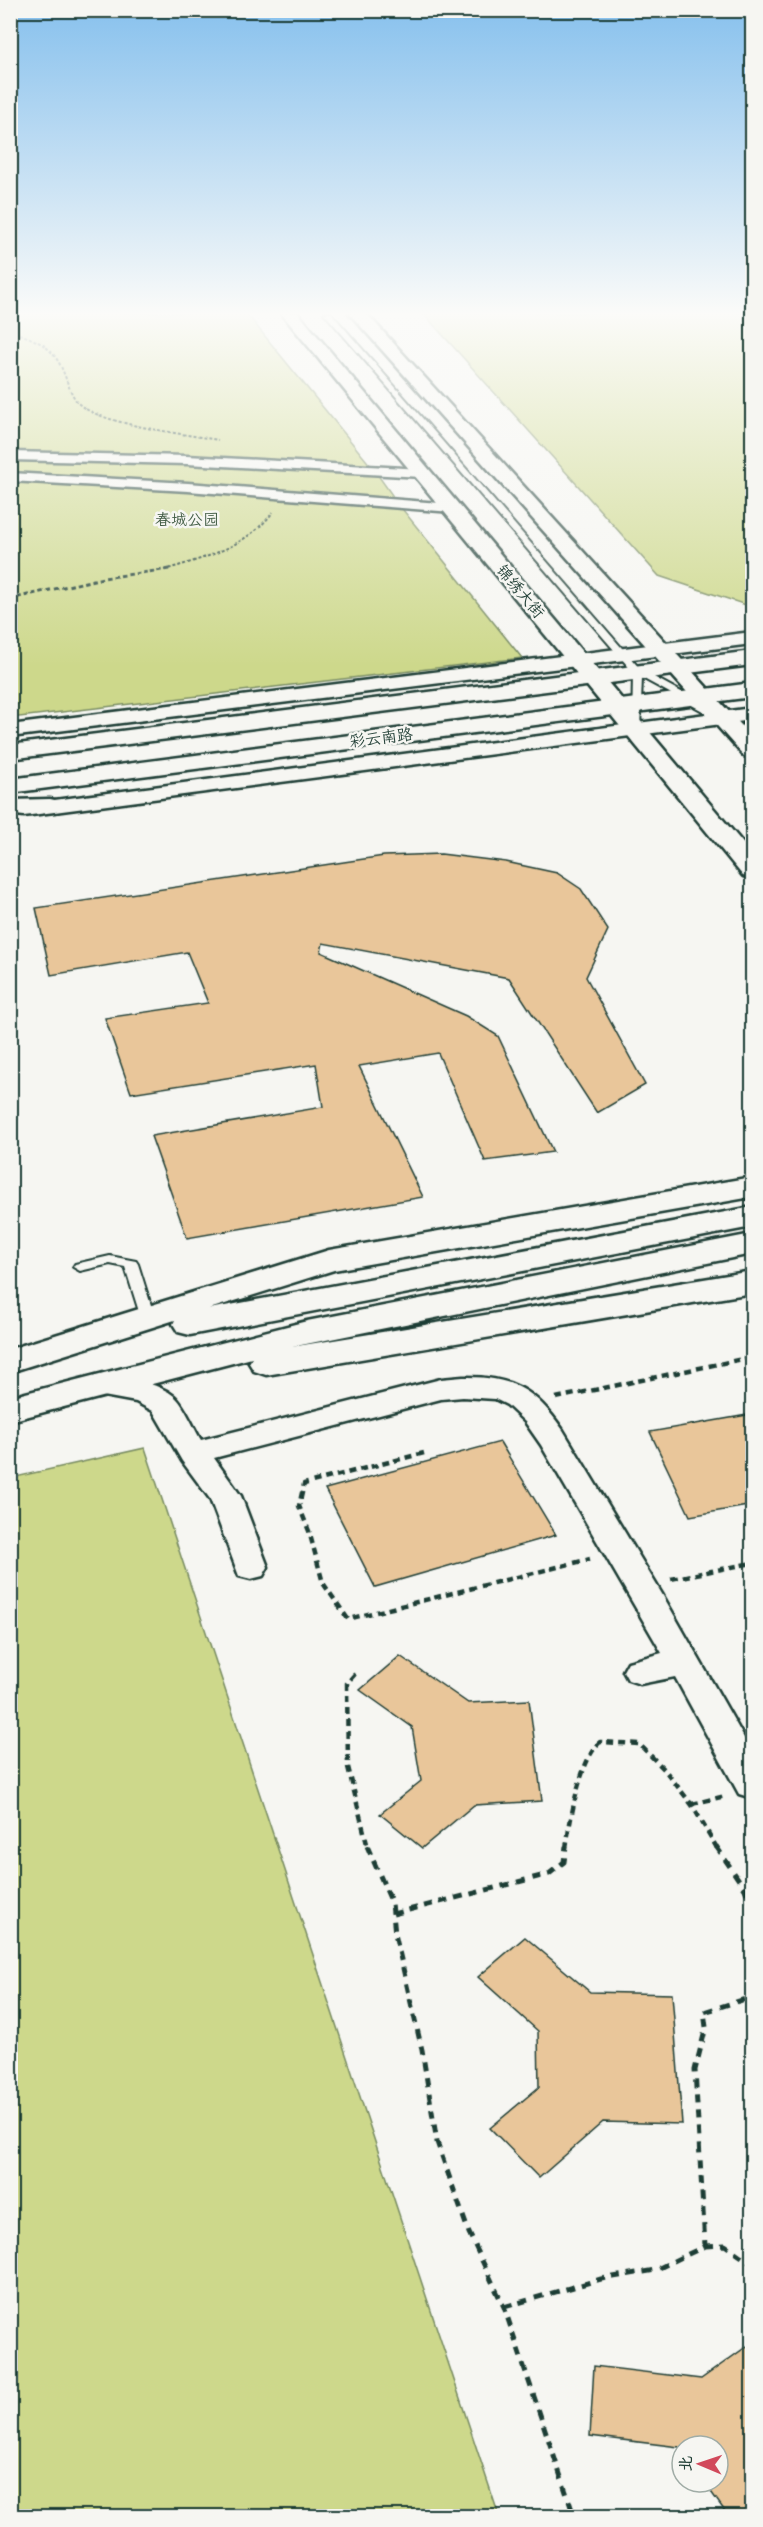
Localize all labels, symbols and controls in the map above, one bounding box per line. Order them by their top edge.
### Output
park label: 春城公园 [155,511,219,529]
street label: 锦绣大街 [493,561,548,622]
street label: 彩云南路 [348,725,414,751]
north arrow [670,2434,730,2494]
text: 北 [677,2455,695,2472]

